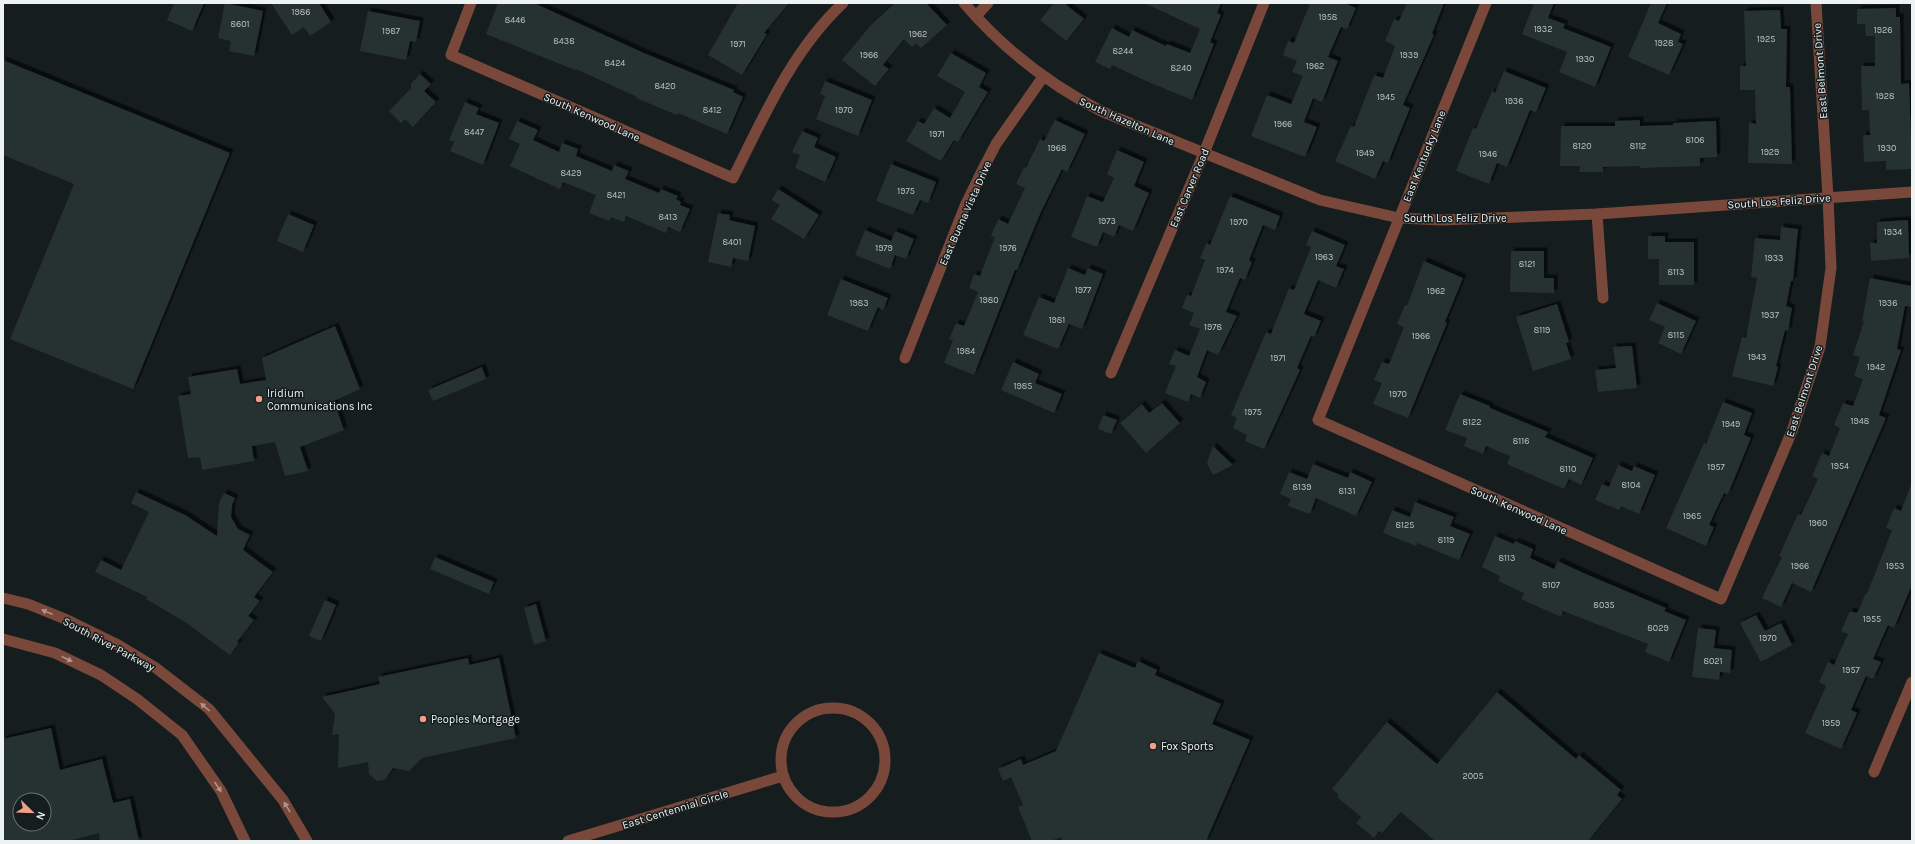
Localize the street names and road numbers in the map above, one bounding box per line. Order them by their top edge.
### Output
street label: East Belmont Drive [1811,22,1830,119]
street label: South Kenwood Lane [542,90,642,145]
street label: South Hazelton Lane [1077,95,1177,148]
street label: East Kentucky Lane [1400,108,1449,204]
street label: East Carver Road [1167,147,1212,230]
street label: East Buena Vista Drive [937,159,995,267]
street label: South Los Feliz Drive [1727,191,1831,212]
street label: South Los Feliz Drive [1403,212,1507,225]
street label: East Belmont Drive [1784,343,1826,439]
street label: South Kenwood Lane [1469,483,1569,538]
street label: South River Parkway [61,615,157,674]
street label: East Centennial Circle [621,787,730,832]

